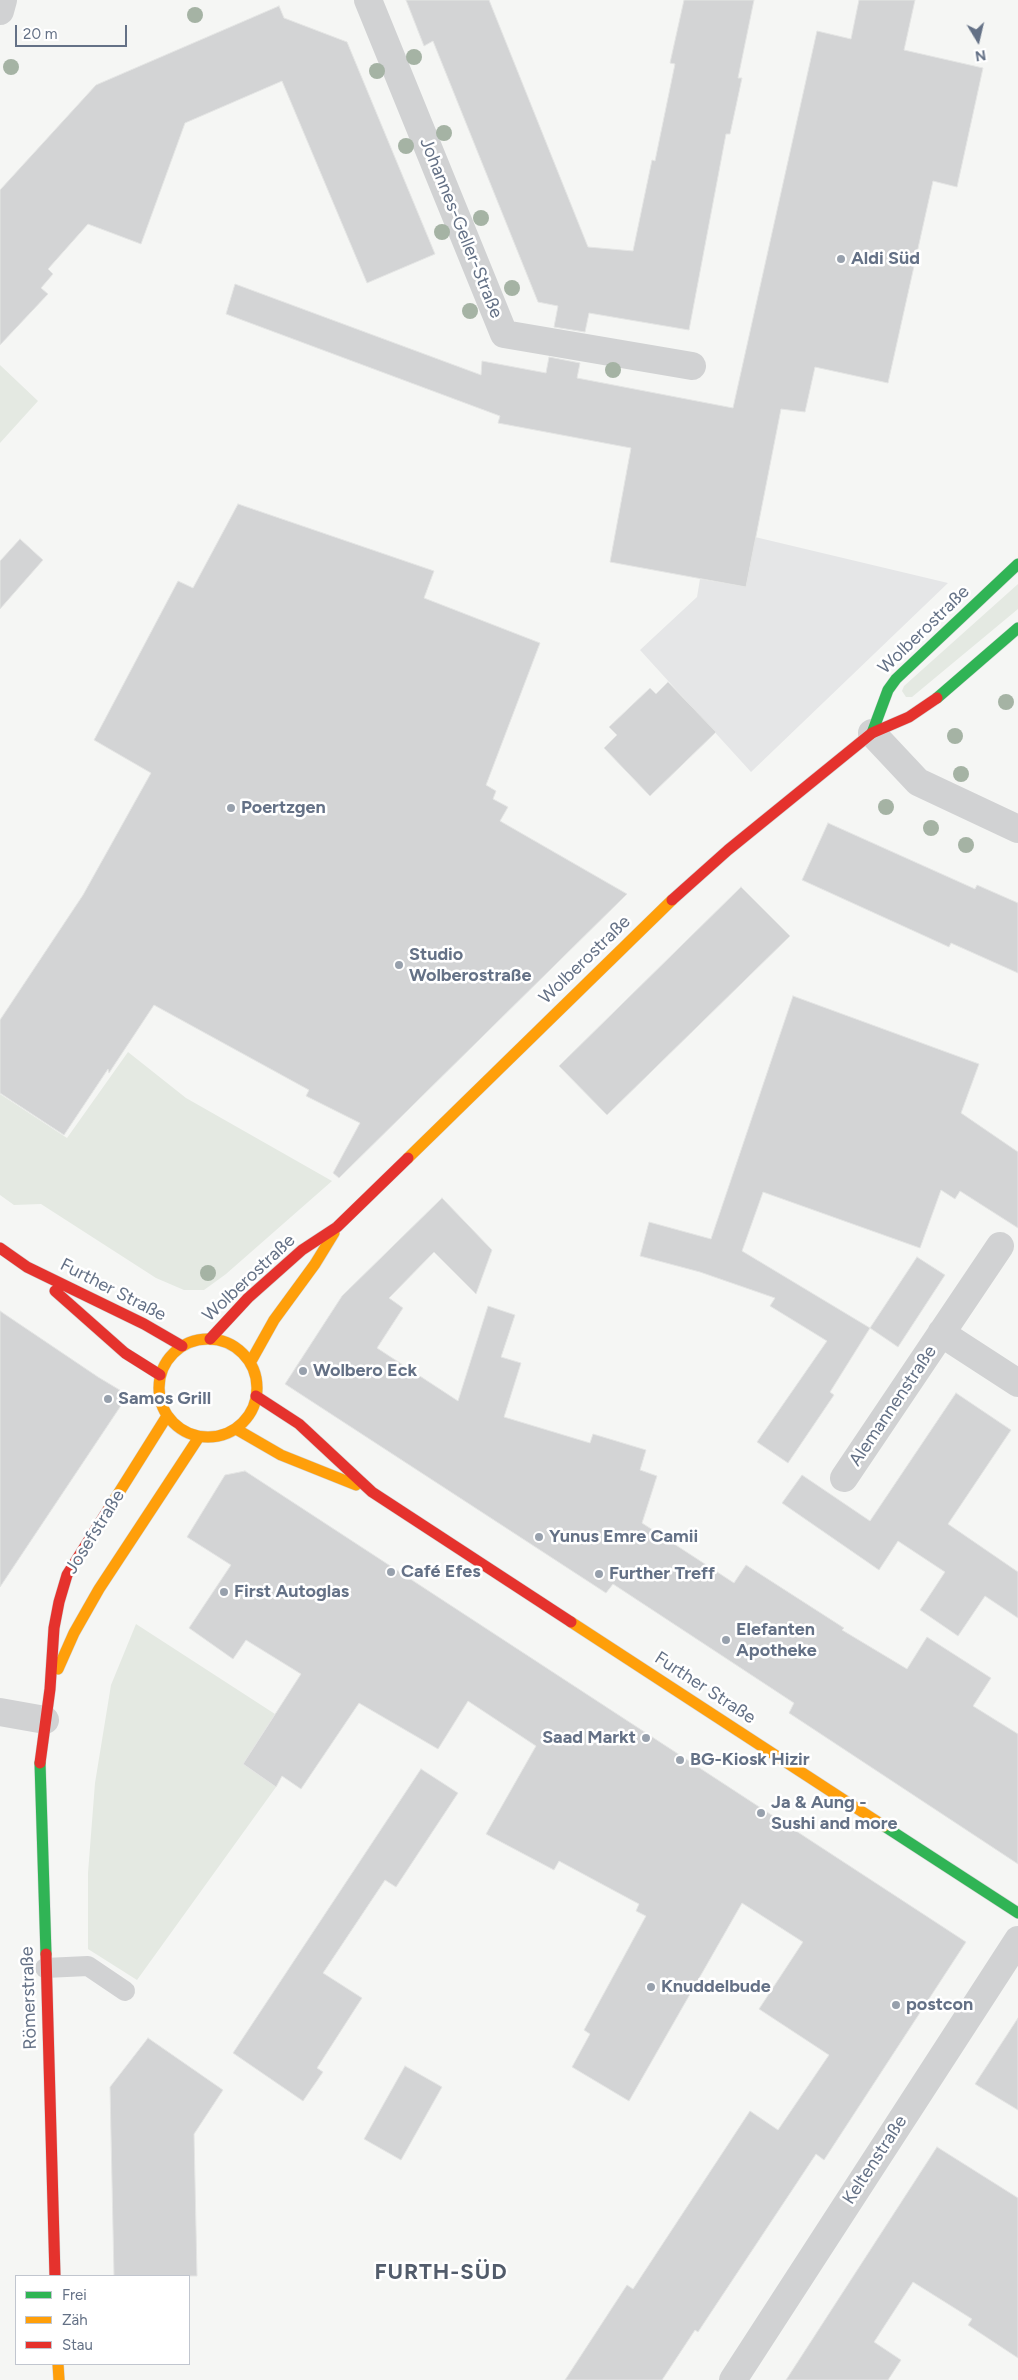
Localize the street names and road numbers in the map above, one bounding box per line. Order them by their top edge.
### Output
street label: Johannes-Geller-Straße [415,135,507,321]
street label: Wolberostraße [874,581,974,679]
street label: Wolberostraße [535,911,635,1009]
street label: Wolberostraße [198,1230,300,1326]
street label: Further Straße [56,1254,170,1326]
street label: Alemannenstraße [845,1342,941,1470]
street label: Josefstraße [61,1486,129,1578]
street label: Further Straße [650,1647,760,1729]
street label: Römerstraße [16,1946,42,2050]
street label: Keltenstraße [838,2111,912,2209]

